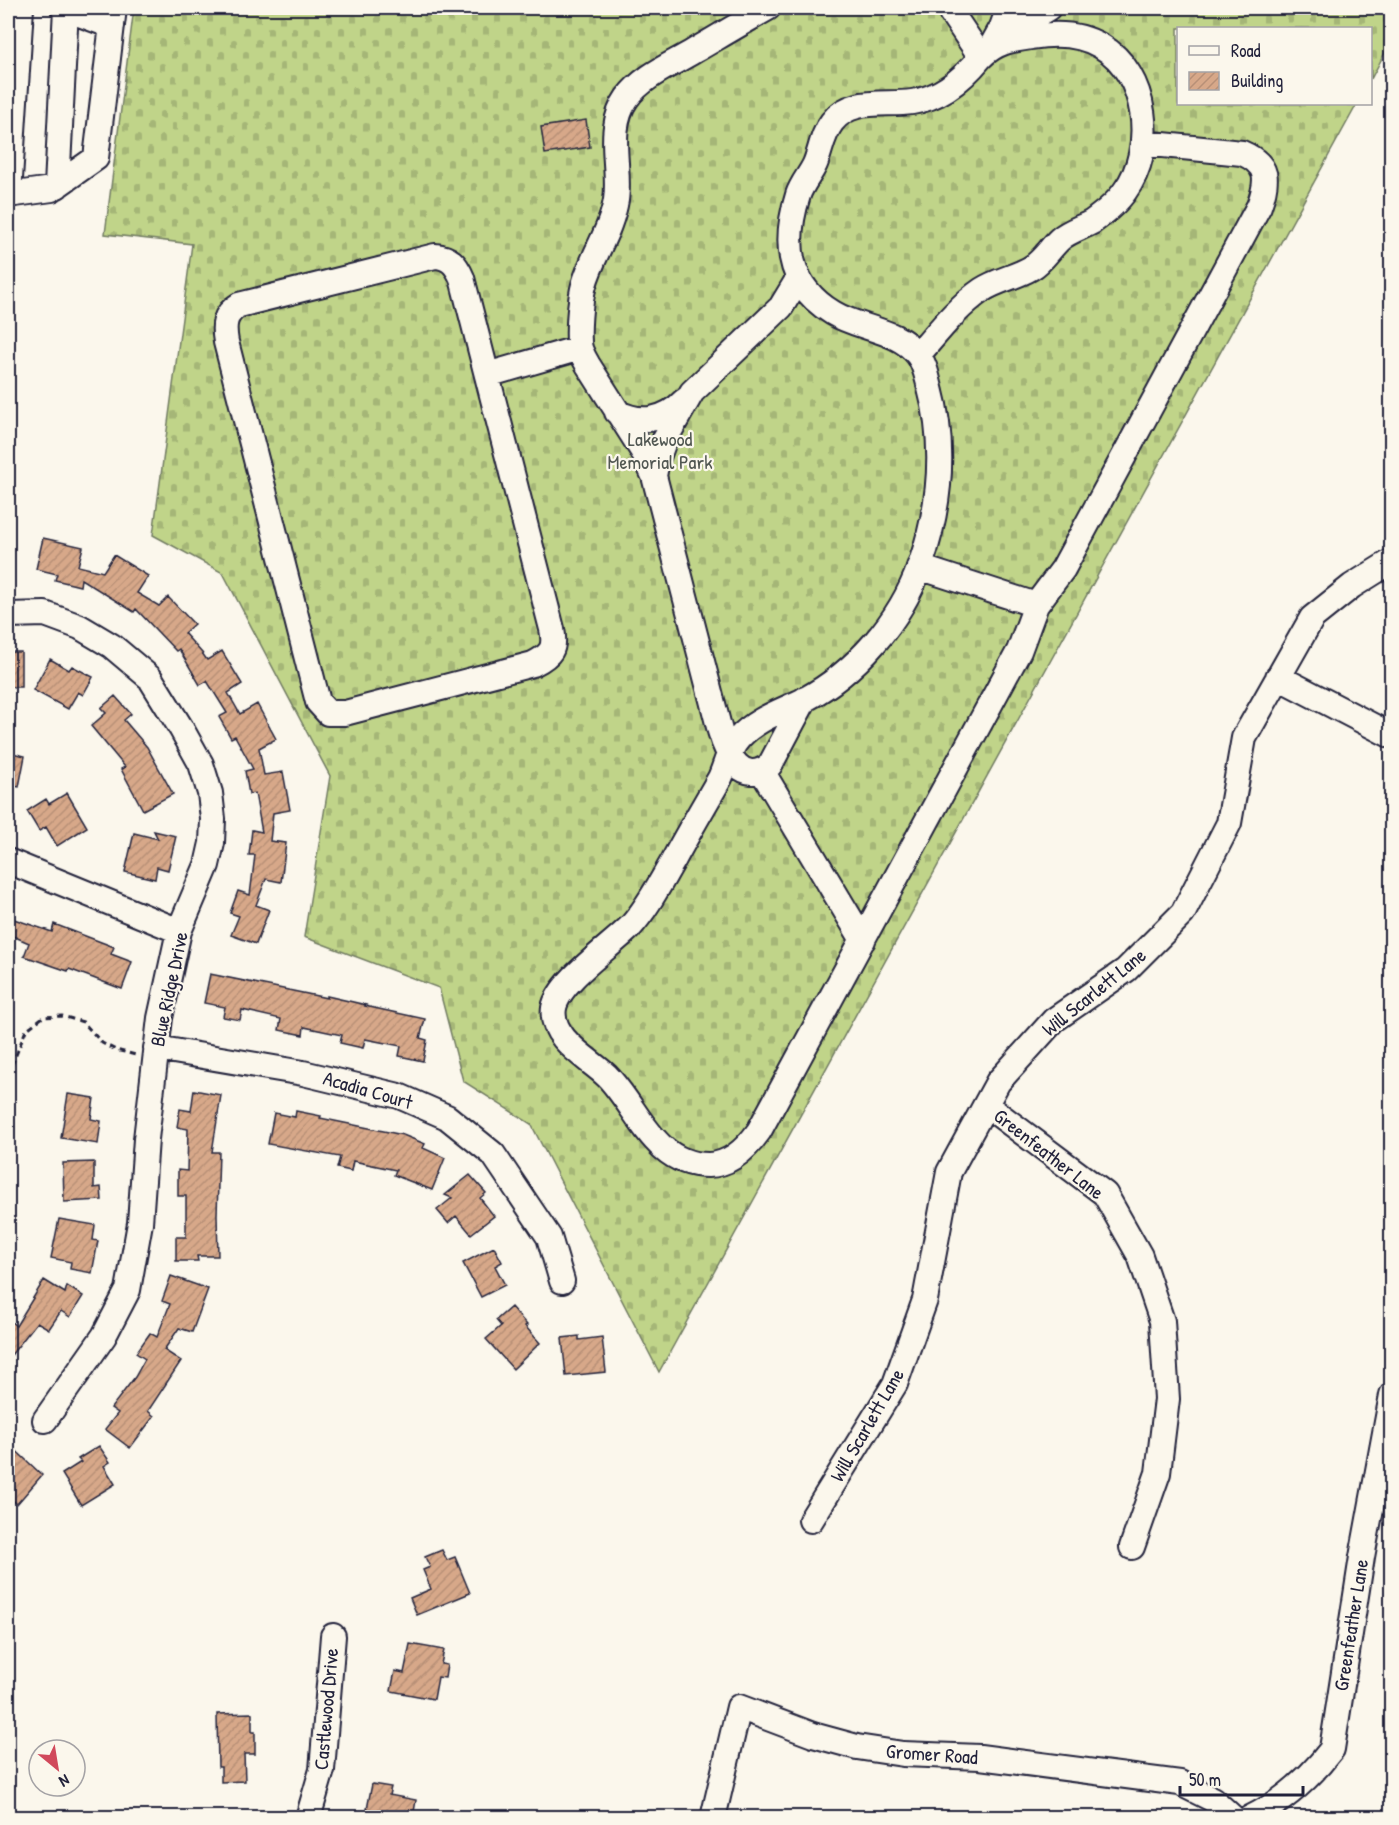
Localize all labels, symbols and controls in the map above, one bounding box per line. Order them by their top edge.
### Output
legend [1177,27,1372,105]
text: Road [1231,38,1261,63]
text: Building [1231,68,1283,93]
park label: Lakewood Memorial Park [608,425,712,475]
street label: Blue Ridge Drive [143,929,194,1049]
street label: Will Scarlett Lane [1036,941,1151,1042]
street label: Acadia Court [320,1064,417,1115]
street label: Greenfeather Lane [989,1102,1110,1205]
street label: Will Scarlett Lane [823,1363,910,1486]
street label: Greenfeather Lane [1327,1557,1374,1693]
street label: Castlewood Drive [307,1647,344,1771]
street label: Gromer Road [885,1737,979,1770]
north arrow [27,1738,87,1798]
scale bar [1180,1759,1303,1797]
text: 50 m [1189,1767,1221,1792]
text: N [55,1769,74,1793]

